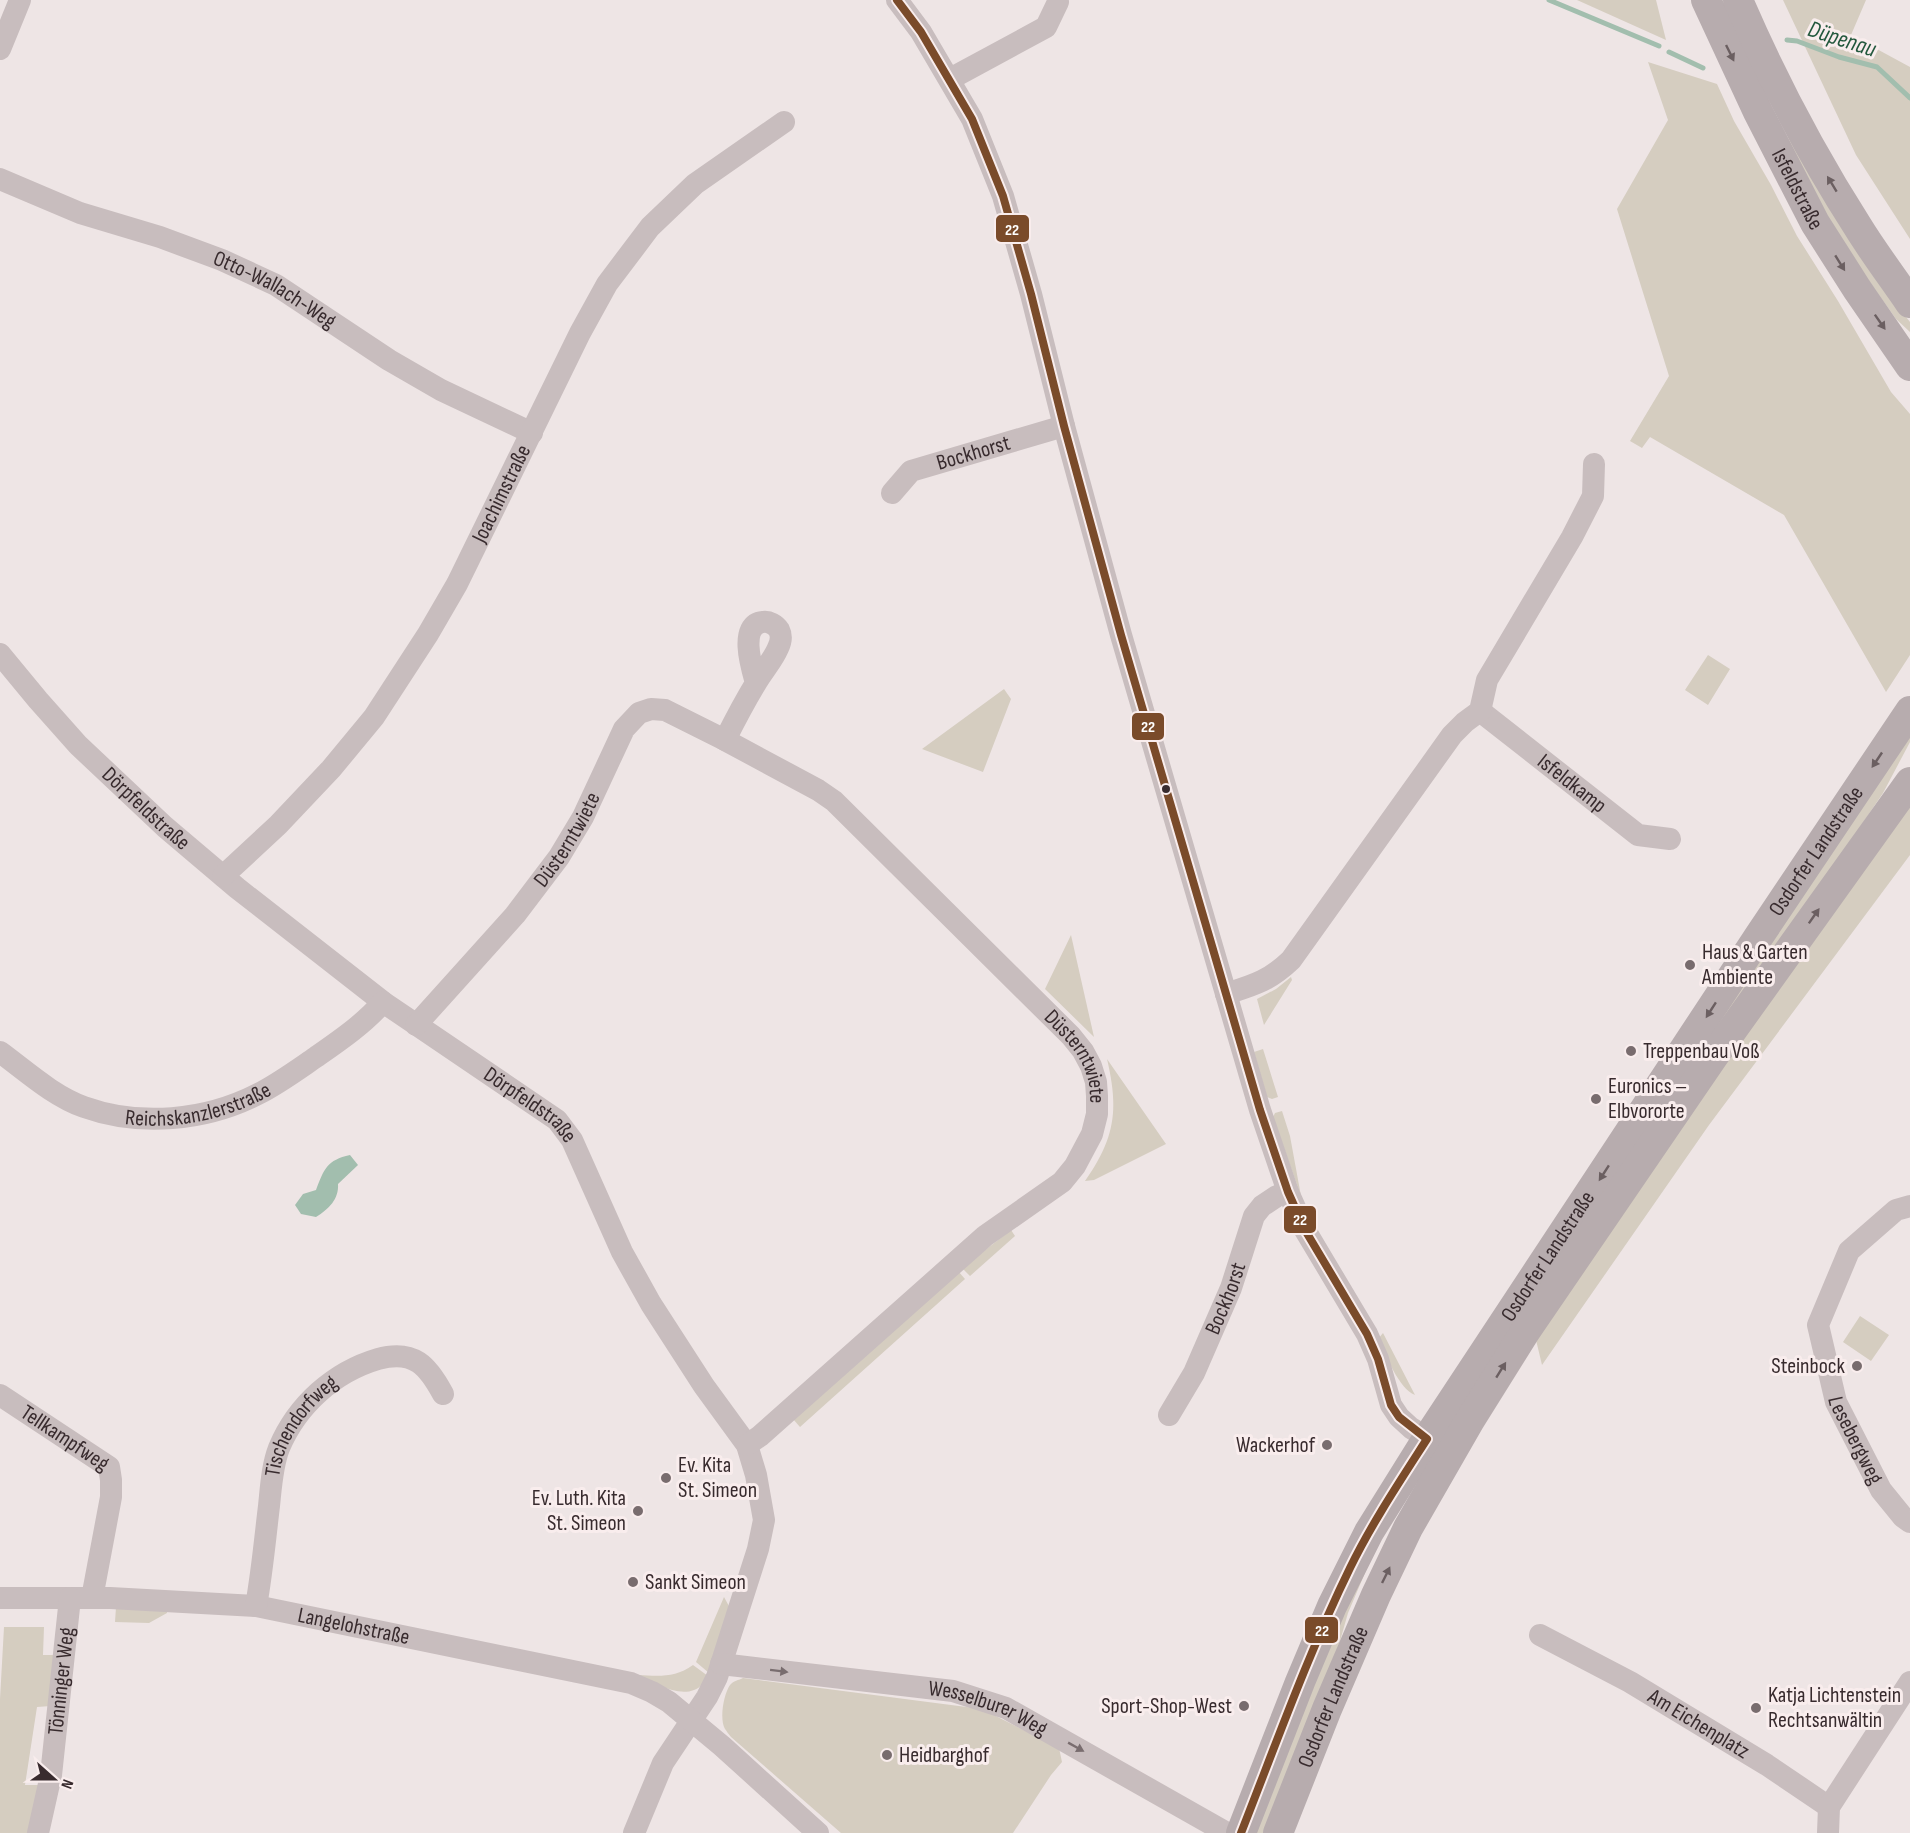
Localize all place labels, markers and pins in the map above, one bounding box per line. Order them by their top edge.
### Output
unlabelled marker [1160,783,1172,795]
place label: Haus & Garten Ambiente [1701,939,1808,991]
marker: Haus & Garten Ambiente [1683,958,1697,972]
place label: Treppenbau Voß [1643,1038,1759,1065]
marker: Treppenbau Voß [1624,1044,1638,1058]
place label: Euronics – Elbvororte [1608,1073,1687,1125]
marker: Euronics – Elbvororte [1589,1092,1603,1106]
place label: Steinbock [1771,1353,1846,1380]
marker: Steinbock [1850,1359,1864,1373]
place label: Wackerhof [1236,1432,1316,1459]
marker: Wackerhof [1320,1438,1334,1452]
place label: Ev. Kita St. Simeon [678,1452,757,1504]
marker: Ev. Kita St. Simeon [659,1471,673,1485]
place label: Ev. Luth. Kita St. Simeon [532,1485,626,1537]
marker: Ev. Luth. Kita St. Simeon [631,1504,645,1518]
place label: Sankt Simeon [645,1569,746,1596]
marker: Sankt Simeon [626,1575,640,1589]
place label: Katja Lichtenstein Rechtsanwältin [1768,1682,1901,1734]
place label: Sport-Shop-West [1101,1693,1232,1720]
marker: Sport-Shop-West [1237,1699,1251,1713]
marker: Katja Lichtenstein Rechtsanwältin [1749,1701,1763,1715]
place label: Heidbarghof [899,1742,990,1769]
marker: Heidbarghof [880,1748,894,1762]

